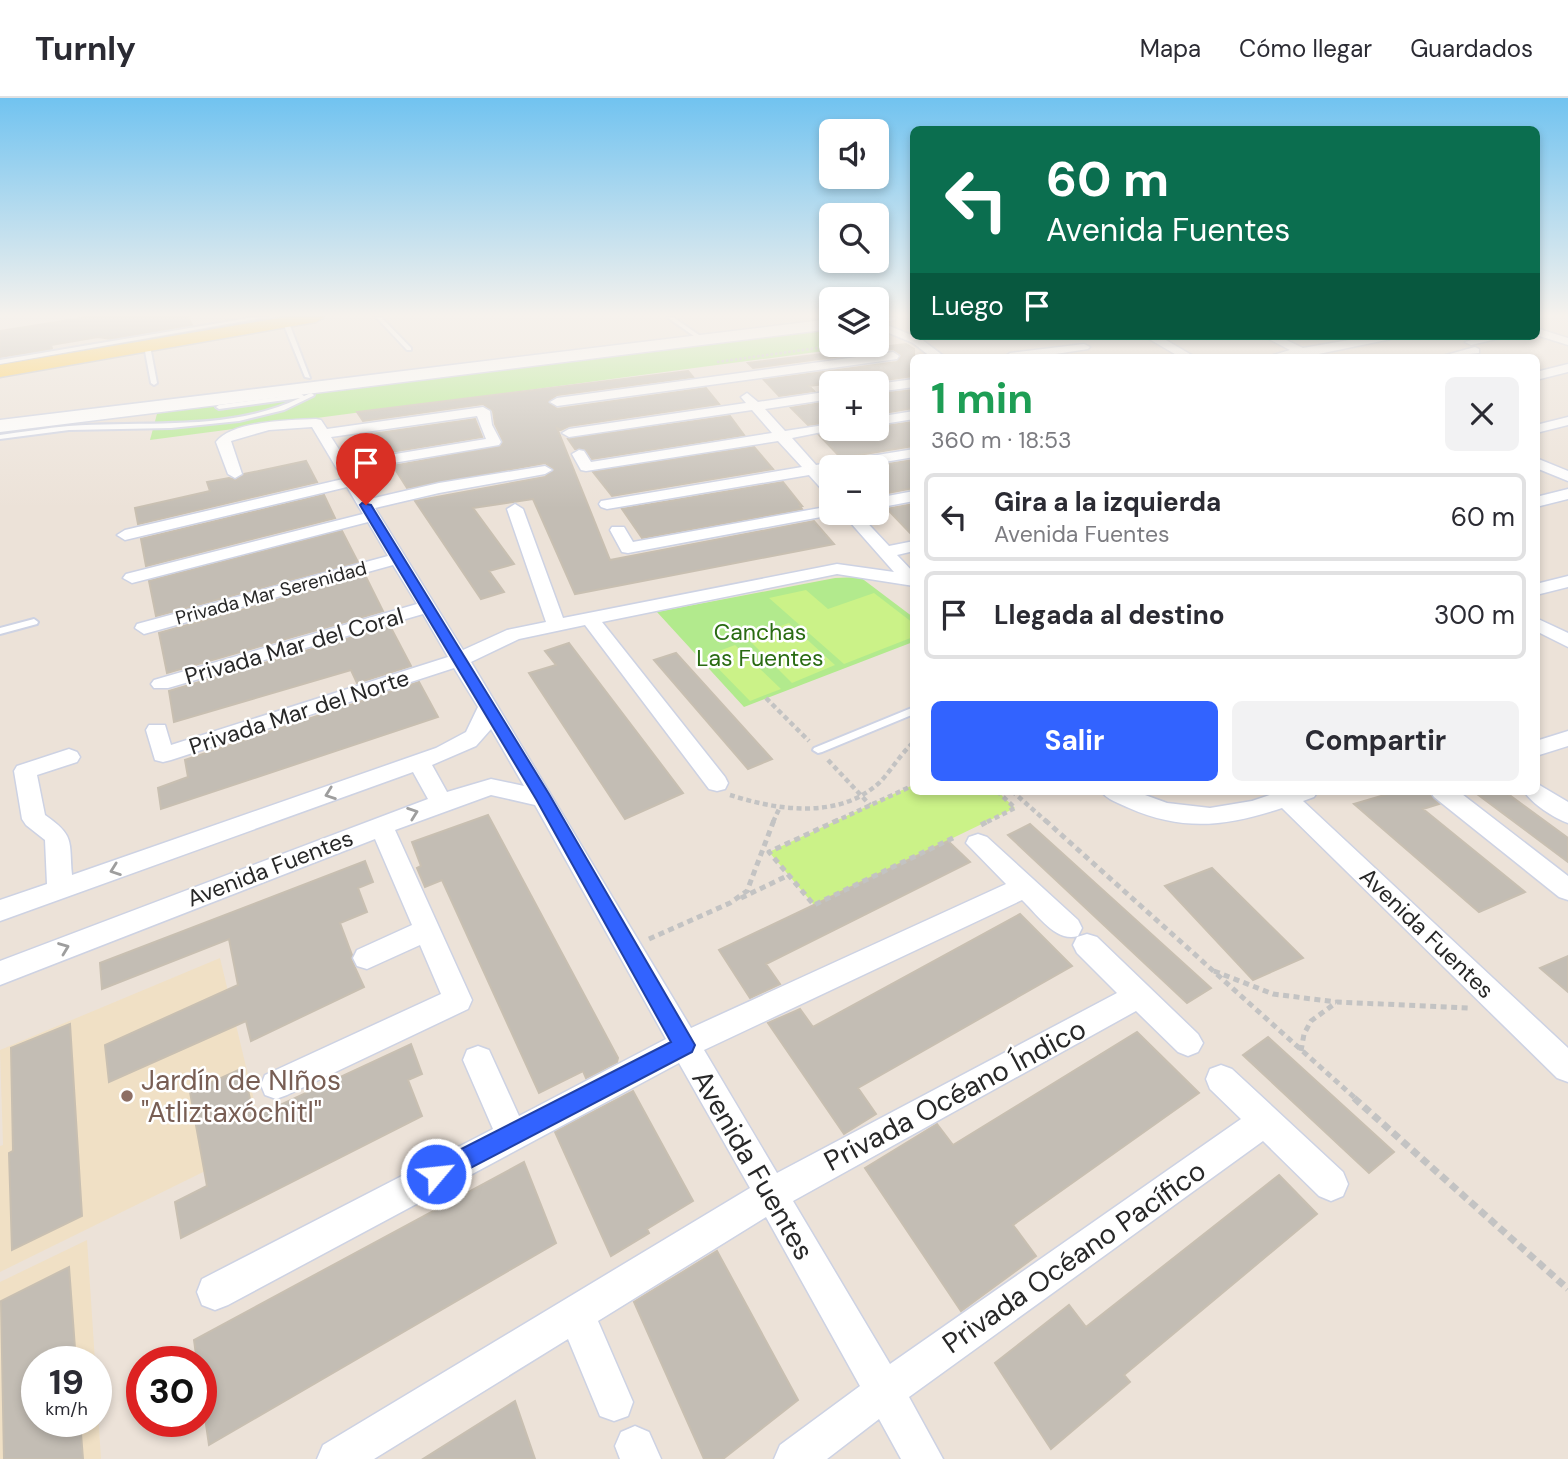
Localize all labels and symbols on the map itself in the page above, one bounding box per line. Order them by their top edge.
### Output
pin [336,433,396,505]
street label: Privada Mar Serenidad [173,555,369,631]
street label: Privada Mar del Coral [181,600,407,692]
park label: Canchas Las Fuentes [696,617,824,673]
street label: Privada Mar del Norte [185,662,413,762]
one-way arrow [324,786,336,800]
one-way arrow [407,808,419,822]
street label: Avenida Fuentes [183,823,357,913]
street label: Avenida Fuentes [1353,861,1501,1005]
one-way arrow [110,862,122,876]
one-way arrow [57,943,69,957]
street label: Privada Océano Índico [818,1010,1092,1180]
place label: Jardín de NIños "Atliztaxóchitl" [141,1062,341,1131]
street label: Avenida Fuentes [684,1063,822,1267]
marker: Jardín de NIños "Atliztaxóchitl" [119,1088,135,1104]
position arrow [399,1137,473,1211]
street label: Privada Océano Pacífico [935,1152,1213,1362]
speed limit sign: 30 [126,1346,217,1437]

